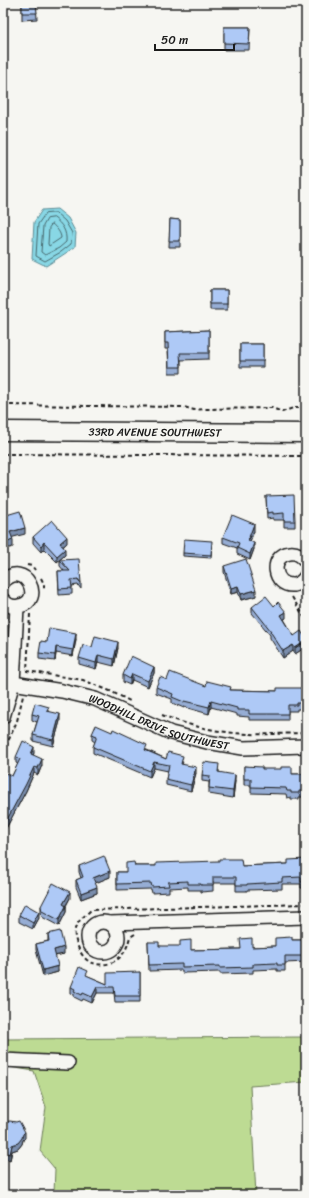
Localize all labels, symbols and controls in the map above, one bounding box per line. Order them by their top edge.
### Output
scale bar [155,26,234,52]
text: 50 m [161,29,188,51]
street label: 33RD AVENUE SOUTHWEST [89,422,222,442]
street label: WOODHILL DRIVE SOUTHWEST [87,688,232,755]

